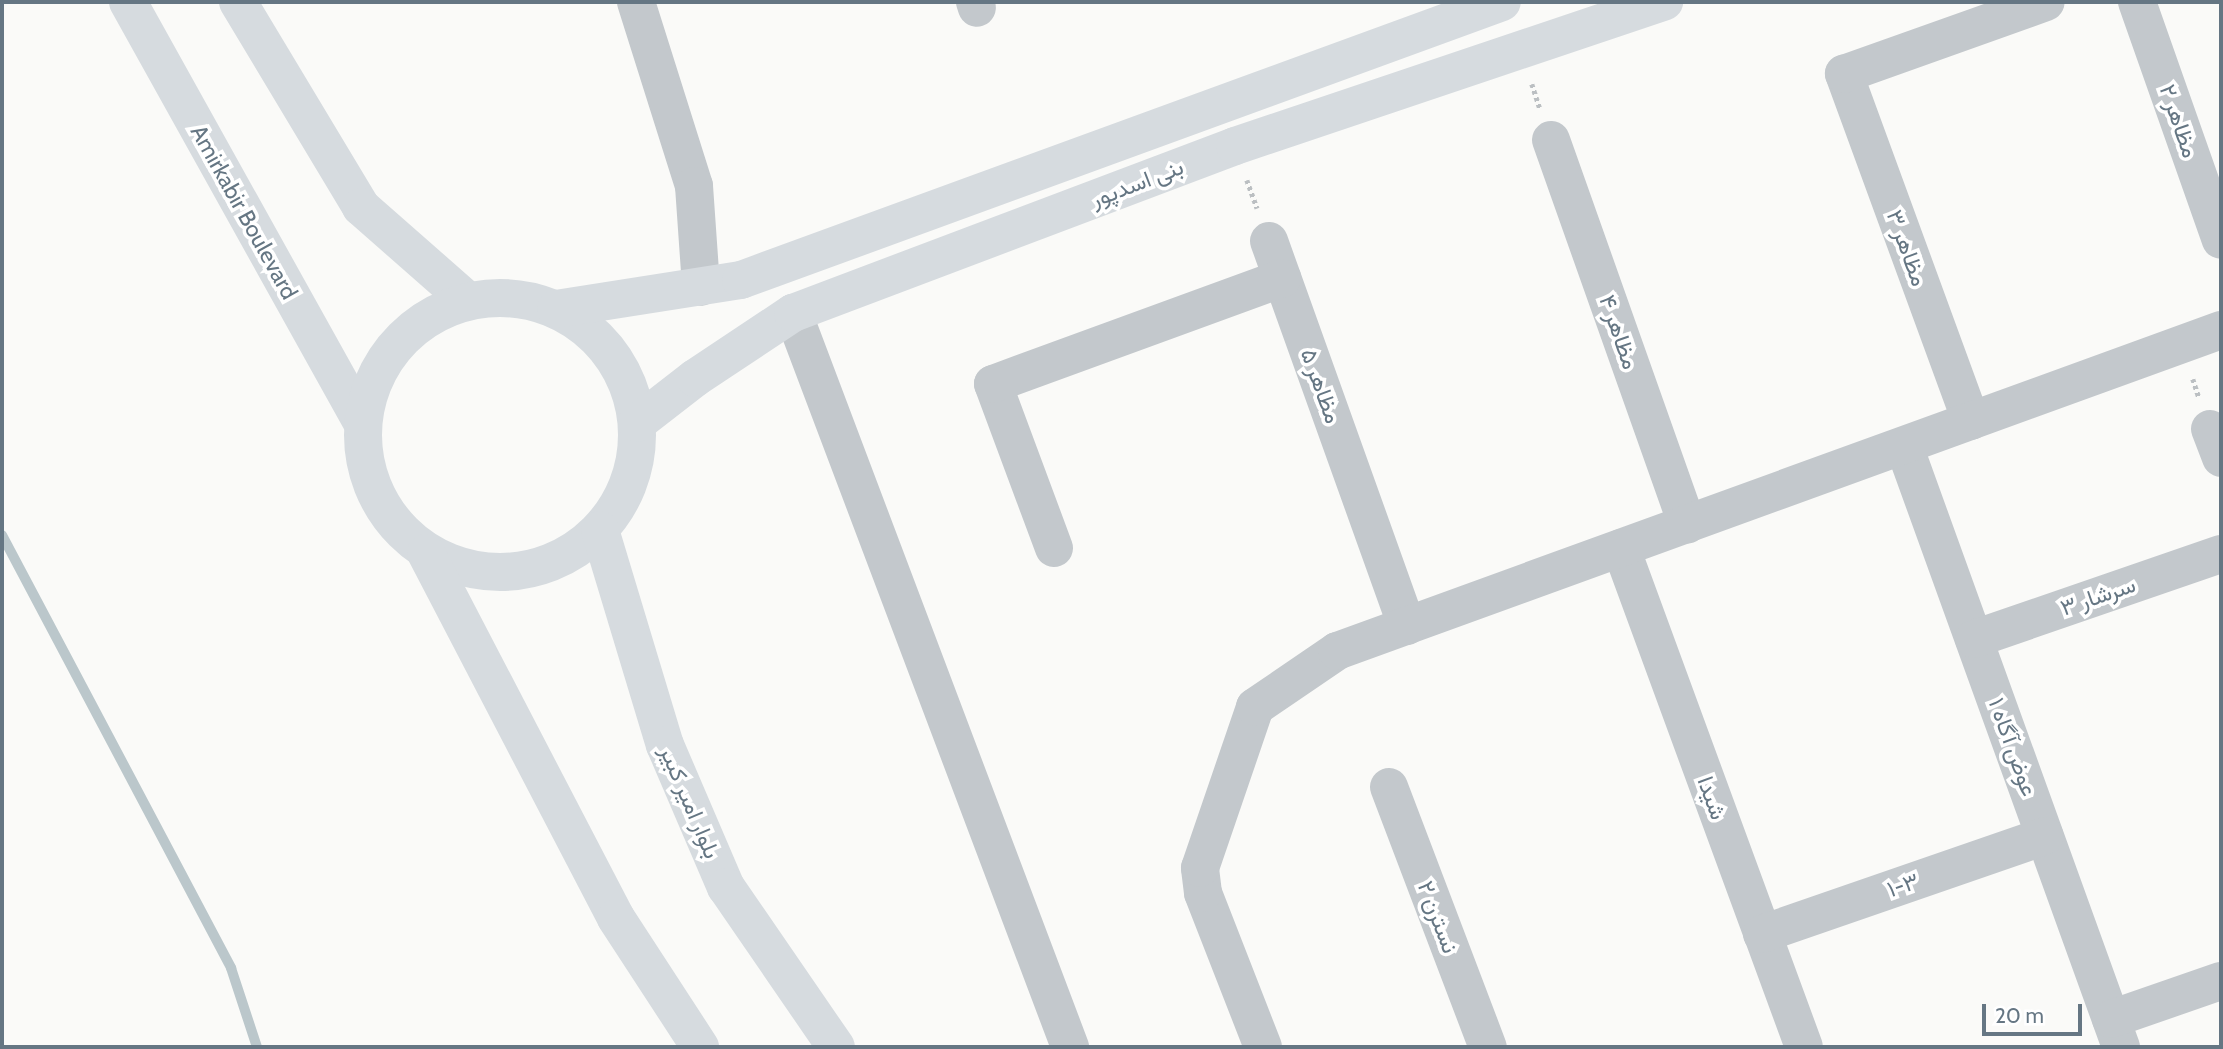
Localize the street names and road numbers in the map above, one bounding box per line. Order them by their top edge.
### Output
street label: مظاهر ۲ [2154,81,2204,161]
street label: Amirkabir Boulevard [185,120,303,304]
street label: بنی اسدپور [1087,153,1187,213]
street label: مظاهر ۳ [1881,206,1933,290]
street label: مظاهر ۴ [1593,291,1645,373]
street label: مظاهر ۵ [1295,345,1347,427]
street label: سرشار ۳ [2057,570,2139,622]
street label: عوض آگاه ۱ [1983,694,2043,800]
street label: بلوار امیر کبیر [654,742,726,862]
street label: شیدا [1691,773,1733,823]
street label: ۱-۳ [1884,867,1922,903]
street label: نسترن ۲ [1412,877,1464,957]

